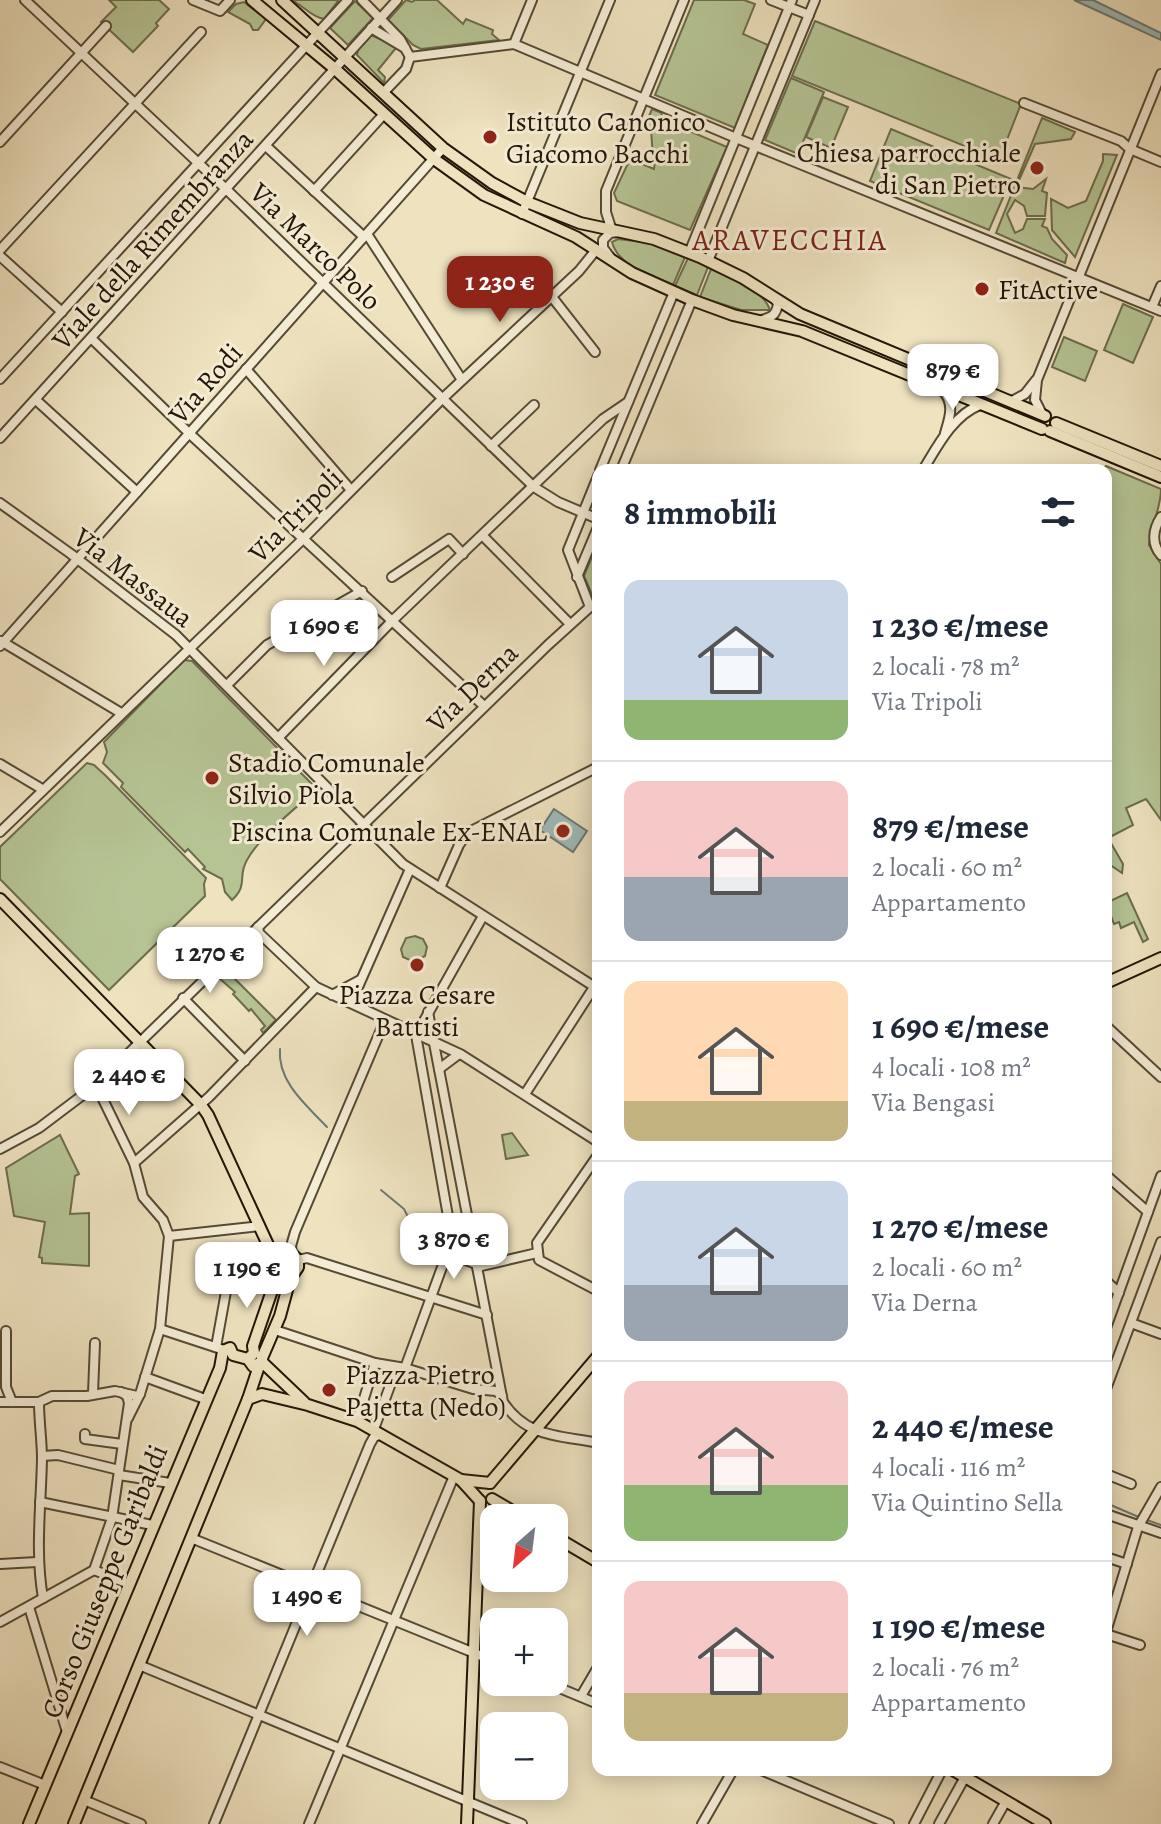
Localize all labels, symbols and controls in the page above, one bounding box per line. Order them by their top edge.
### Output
place label: Istituto Canonico Giacomo Bacchi [506,103,706,173]
street label: Viale della Rimembranza [43,121,262,359]
marker: Istituto Canonico Giacomo Bacchi [481,128,499,146]
place label: Chiesa parrocchiale di San Pietro [797,134,1021,204]
marker: Chiesa parrocchiale di San Pietro [1028,159,1046,177]
street label: Via Marco Polo [241,174,389,319]
district label: ARAVECCHIA [691,220,888,260]
pin: 1 230 € [426,256,574,324]
text: 1 230 € [465,264,535,299]
place label: FitActive [998,271,1098,309]
marker: FitActive [973,280,991,298]
street label: Via Rodi [159,335,251,433]
pin: 879 € [897,344,1009,412]
text: 879 € [925,352,981,387]
street label: Via Tripoli [239,460,351,572]
text: 8 immobili [624,489,777,536]
icon: filters [1036,490,1080,534]
street label: Via Massaua [65,518,201,637]
pin: 1 690 € [250,600,398,668]
text: 1 230 €/mese [872,602,1049,649]
text: 1 690 € [289,608,359,643]
icon: home [688,612,784,708]
street label: Via Derna [418,635,527,742]
text: 2 locali · 78 m² [872,649,1020,684]
text: Via Tripoli [872,684,982,719]
place label: Stadio Comunale Silvio Piola [228,744,425,814]
marker: Stadio Comunale Silvio Piola [203,769,221,787]
text: 879 €/mese [872,803,1029,850]
place label: Piscina Comunale Ex-ENAL [231,813,548,851]
icon: home [688,813,784,909]
marker: Piscina Comunale Ex-ENAL [554,822,572,840]
text: 2 locali · 60 m² [872,850,1022,885]
text: Appartamento [872,885,1026,920]
pin: 1 270 € [136,927,284,995]
text: 1 270 € [175,935,245,970]
marker: Piazza Cesare Battisti [408,956,426,974]
place label: Piazza Cesare Battisti [338,976,496,1046]
text: 1 690 €/mese [872,1003,1049,1050]
icon: home [688,1013,784,1109]
pin: 2 440 € [55,1049,203,1117]
text: 4 locali · 108 m² [872,1050,1031,1085]
text: 2 440 € [92,1057,166,1092]
text: Via Bengasi [872,1085,995,1120]
text: 1 270 €/mese [872,1203,1049,1250]
pin: 3 870 € [380,1213,528,1281]
icon: home [688,1213,784,1309]
text: 3 870 € [418,1221,490,1256]
pin: 1 190 € [173,1242,321,1310]
text: 1 190 € [213,1250,281,1285]
text: 2 locali · 60 m² [872,1250,1022,1285]
text: Via Derna [872,1285,978,1320]
place label: Piazza Pietro Pajetta (Nedo) [345,1356,506,1426]
marker: Piazza Pietro Pajetta (Nedo) [320,1381,338,1399]
text: 2 440 €/mese [872,1403,1054,1450]
icon: home [688,1413,784,1509]
street label: Corso Giuseppe Garibaldi [33,1439,177,1724]
text: 4 locali · 116 m² [872,1450,1025,1485]
text: Via Quintino Sella [872,1485,1063,1520]
north arrow [480,1504,568,1592]
map controls [480,1504,568,1800]
pin: 1 490 € [233,1570,381,1638]
text: 1 490 € [272,1578,342,1613]
text: 1 190 €/mese [872,1603,1046,1650]
button: + [480,1608,568,1696]
icon: home [688,1613,784,1709]
text: 2 locali · 76 m² [872,1650,1019,1685]
text: Appartamento [872,1685,1026,1720]
button: − [480,1712,568,1800]

